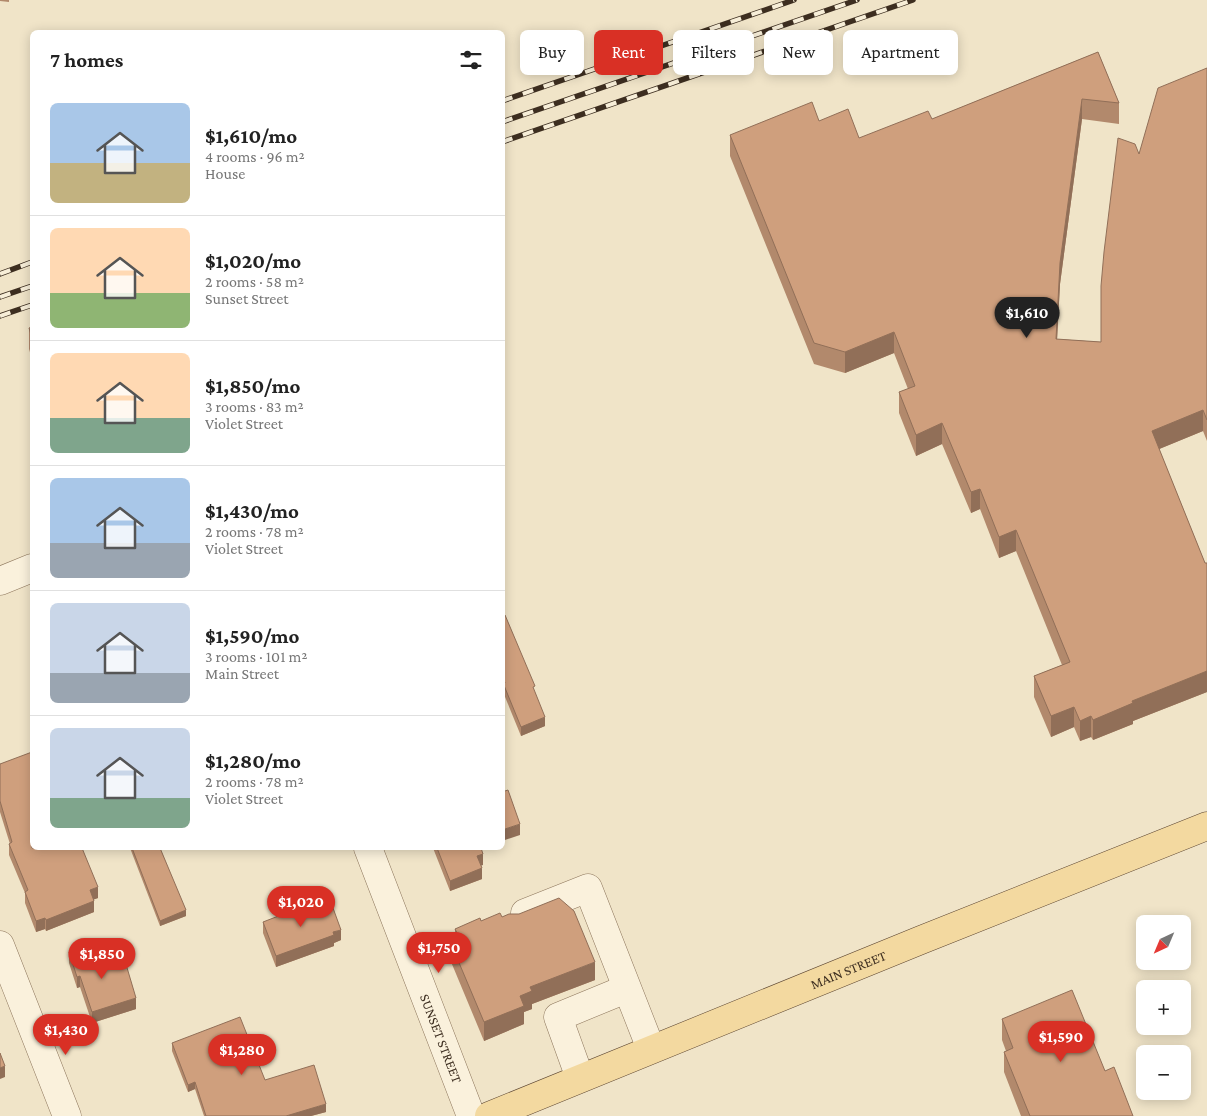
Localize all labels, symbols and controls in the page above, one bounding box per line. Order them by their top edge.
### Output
chip: Buy [520,30,584,75]
chip: Rent [594,30,663,75]
chip: Filters [673,30,754,75]
chip: New [764,30,833,75]
chip: Apartment [843,30,958,75]
icon: filters [457,46,485,74]
text: 7 homes [50,48,123,72]
icon: home [90,123,150,183]
text: $1,610/mo [205,124,297,148]
text: 4 rooms · 96 m² [205,148,305,165]
text: House [205,165,245,182]
icon: home [90,248,150,308]
text: $1,020/mo [205,249,301,273]
text: 2 rooms · 58 m² [205,273,304,290]
text: Sunset Street [205,290,289,307]
pin: $1,610 [986,296,1068,339]
text: $1,610 [1006,304,1048,321]
icon: home [90,373,150,433]
text: $1,850/mo [205,374,300,398]
text: 3 rooms · 83 m² [205,398,304,415]
text: Violet Street [205,415,283,432]
icon: home [90,498,150,558]
text: $1,430/mo [205,499,299,523]
text: 2 rooms · 78 m² [205,523,304,540]
text: Violet Street [205,540,283,557]
icon: home [90,623,150,683]
text: $1,590/mo [205,624,300,648]
text: 3 rooms · 101 m² [205,648,308,665]
text: Main Street [205,665,279,682]
icon: home [90,748,150,808]
text: $1,280/mo [205,749,301,773]
text: 2 rooms · 78 m² [205,773,304,790]
text: Violet Street [205,790,283,807]
pin: $1,020 [260,886,342,928]
text: $1,020 [278,893,324,910]
north arrow [1136,915,1191,970]
map controls [1136,915,1191,1100]
pin: $1,750 [398,932,480,974]
pin: $1,850 [61,938,143,980]
text: $1,750 [417,939,461,956]
text: $1,850 [79,945,125,962]
street label: MAIN STREET [808,947,889,992]
button: + [1136,980,1191,1035]
street label: SUNSET STREET [417,992,466,1086]
pin: $1,430 [25,1014,107,1056]
pin: $1,590 [1020,1020,1102,1063]
text: $1,430 [44,1021,88,1038]
text: $1,590 [1039,1028,1083,1045]
pin: $1,280 [201,1034,283,1076]
text: $1,280 [219,1041,265,1058]
button: − [1136,1045,1191,1100]

